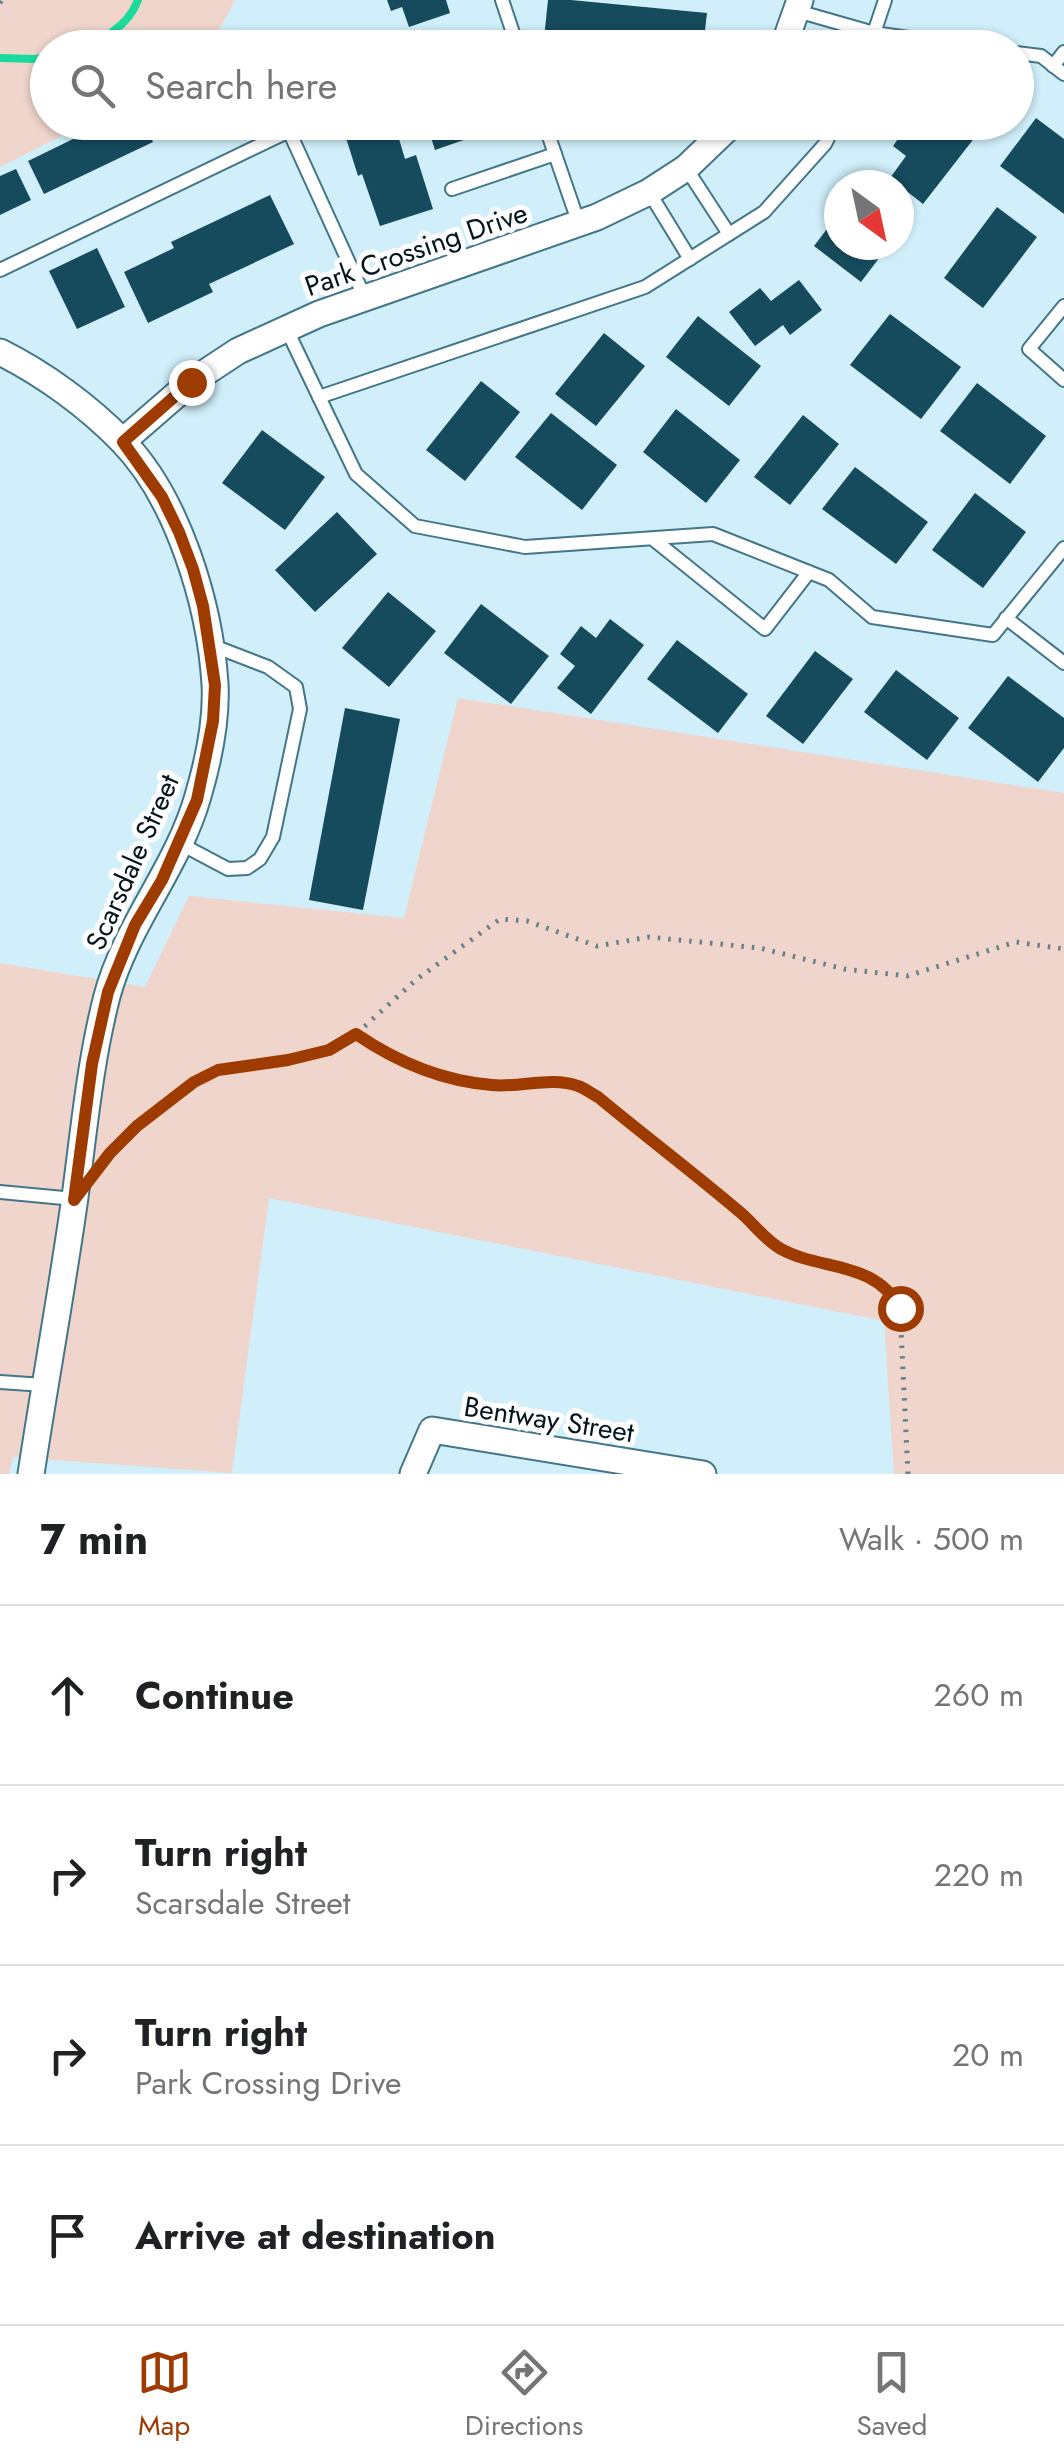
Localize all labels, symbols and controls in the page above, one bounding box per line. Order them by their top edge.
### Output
search box [30,30,1034,140]
icon: search [65,58,120,113]
text: Search here [145,58,337,113]
north arrow [824,170,914,260]
street label: Park Crossing Drive [299,192,533,307]
route end [169,360,215,406]
street label: Scarsdale Street [75,767,190,957]
route start [878,1286,924,1332]
street label: Bentway Street [461,1386,637,1453]
text: 7 min [40,1509,148,1570]
text: Walk · 500 m [839,1516,1024,1562]
icon: ahead [40,1668,95,1723]
text: Continue [135,1668,294,1723]
text: 260 m [934,1672,1024,1718]
text: Turn right [135,1825,307,1880]
icon: right [40,1848,95,1903]
text: 220 m [934,1852,1024,1898]
text: Scarsdale Street [135,1880,351,1926]
text: Turn right [135,2005,307,2060]
icon: right [40,2028,95,2083]
text: 20 m [952,2032,1024,2078]
text: Park Crossing Drive [135,2060,401,2106]
icon: arrive [40,2208,95,2263]
text: Arrive at destination [135,2208,496,2263]
tab: Map [137,2345,192,2446]
tab: Directions [465,2345,583,2446]
tab: Saved [856,2345,927,2446]

